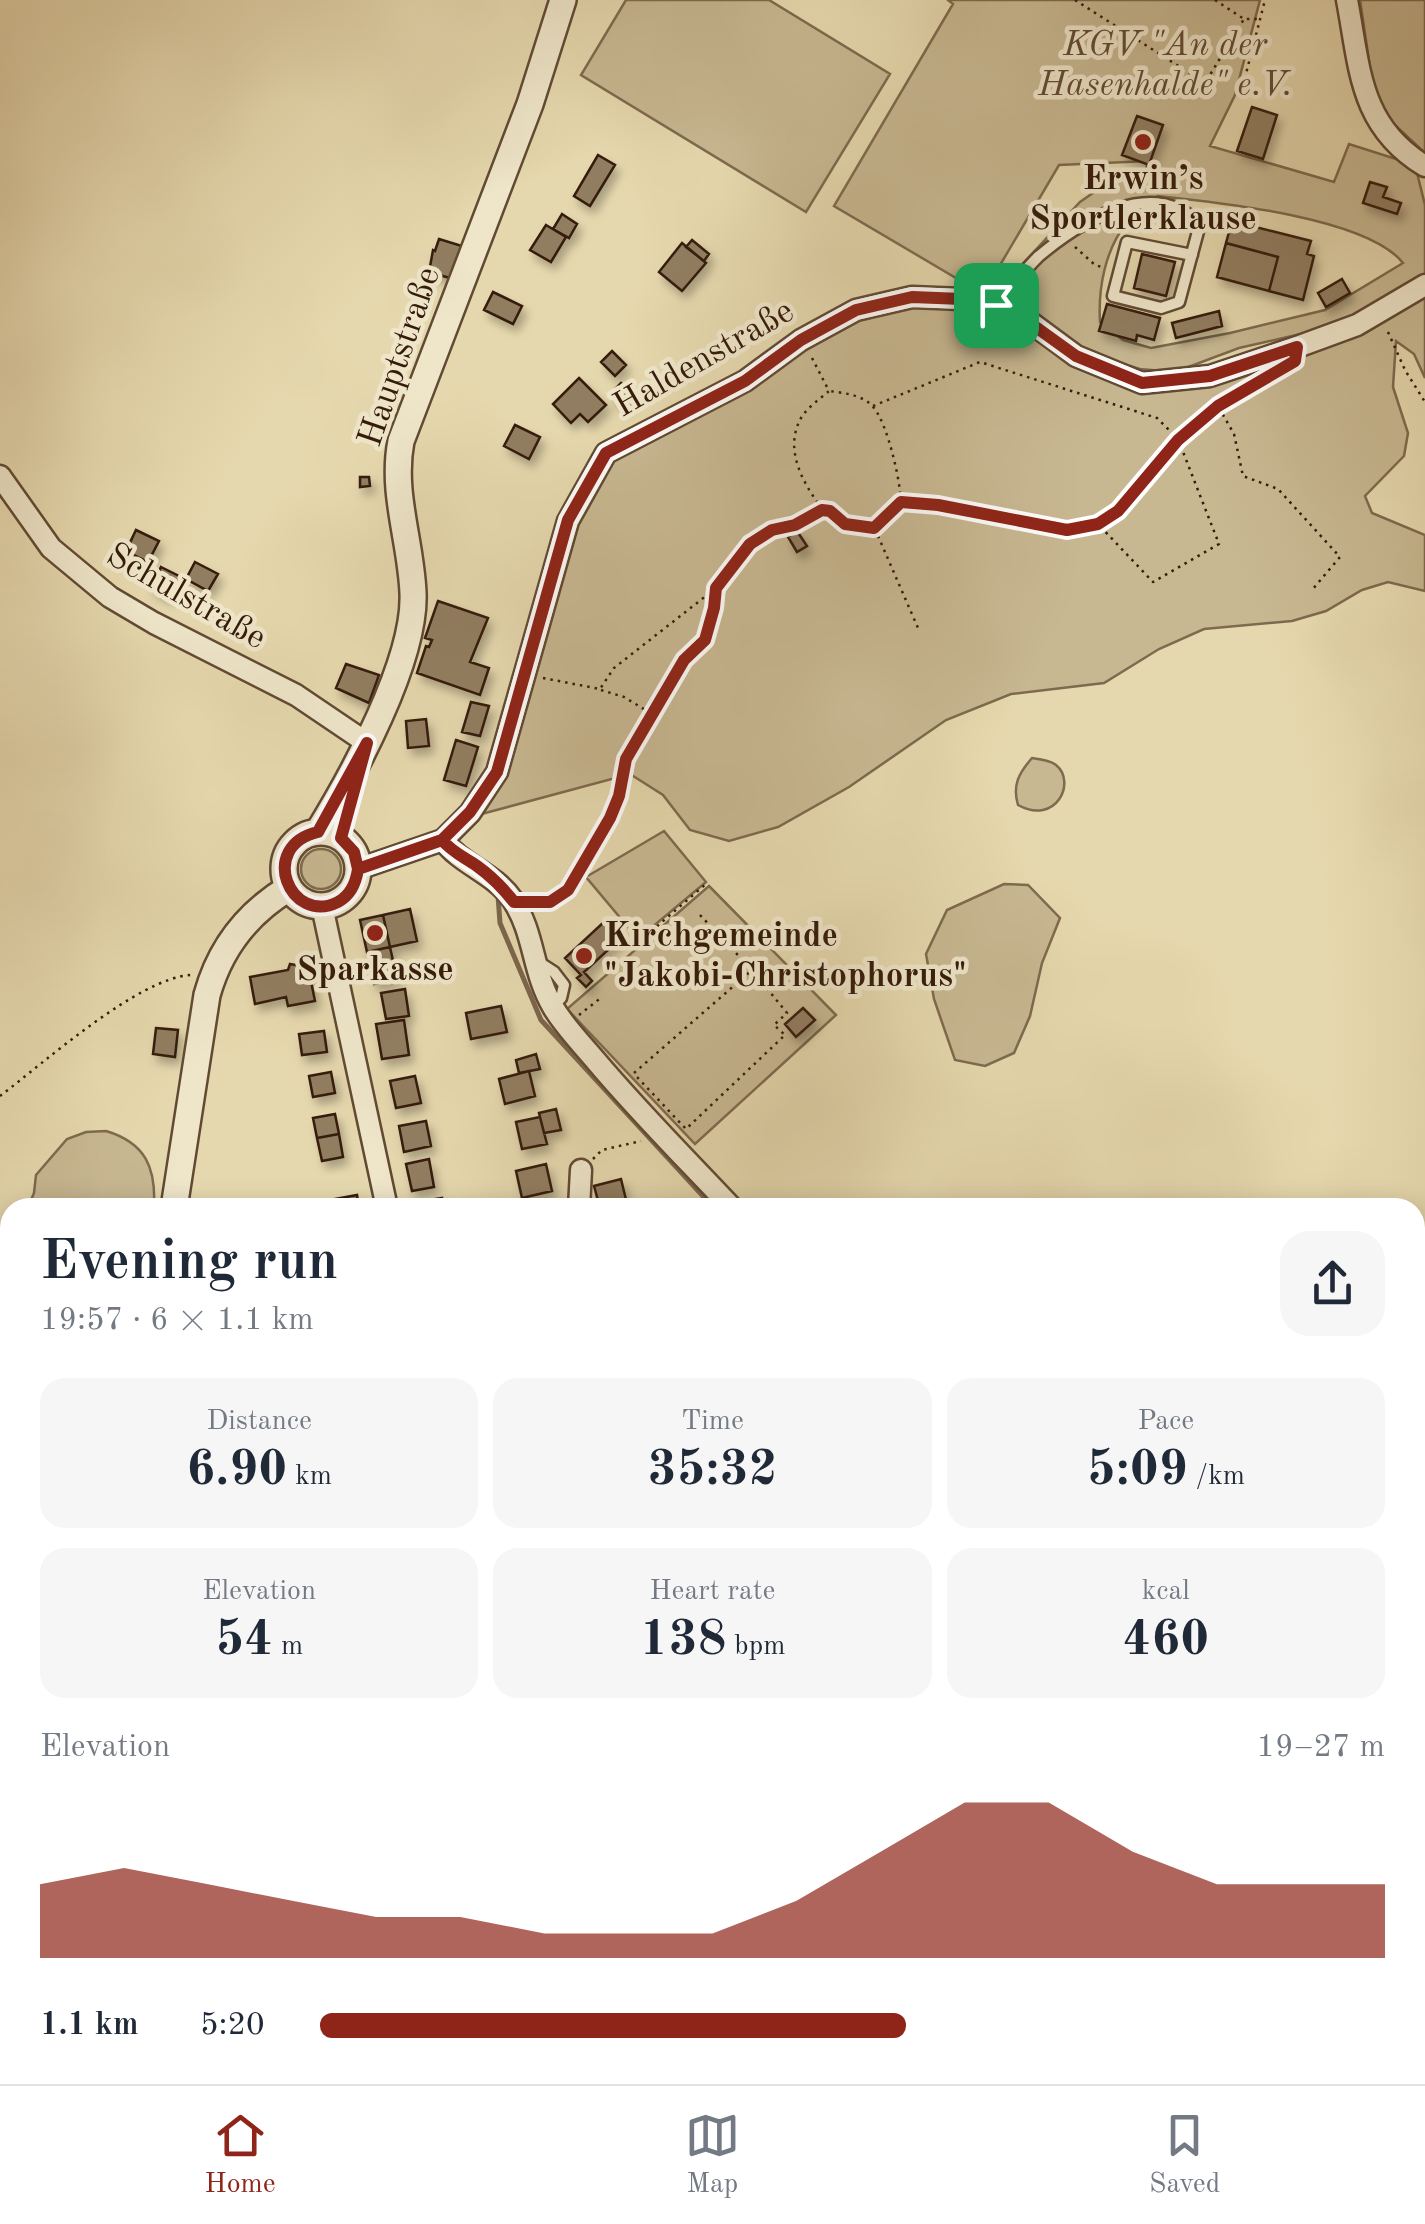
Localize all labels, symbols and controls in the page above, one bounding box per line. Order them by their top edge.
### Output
park label: KGV "An der Hasenhalde" e.V. [1037,28,1292,103]
marker: Erwin’s Sportlerklause [1132,131,1154,153]
place label: Erwin’s Sportlerklause [1029,162,1257,237]
street label: Hauptstraße [353,263,447,451]
pin [954,263,1039,348]
icon: arrive [969,278,1024,333]
street label: Haldenstraße [608,294,800,424]
street label: Schulstraße [100,537,272,657]
place label: Kirchgemeinde "Jakobi-Christophorus" [604,919,967,994]
marker: Sparkasse [364,922,386,944]
marker: Kirchgemeinde "Jakobi-Christophorus" [573,945,595,967]
place label: Sparkasse [296,953,454,988]
button: share [1280,1231,1385,1336]
text: Evening run [40,1236,338,1291]
text: 19:57 · 6 × 1.1 km [40,1305,314,1337]
text: Distance [206,1408,312,1436]
text: Time [681,1408,744,1436]
text: Pace [1137,1408,1194,1436]
text: 6.90 [186,1446,287,1496]
text: 35:32 [647,1446,777,1496]
text: 5:09 [1087,1446,1188,1496]
text: km [287,1463,332,1491]
text: /km [1188,1463,1245,1491]
text: Elevation [202,1578,316,1606]
text: Heart rate [650,1578,775,1606]
text: kcal [1142,1578,1190,1606]
text: 54 [215,1616,273,1666]
text: 138 [640,1616,727,1666]
text: 460 [1122,1616,1209,1666]
text: m [273,1633,303,1661]
text: bpm [727,1633,785,1661]
text: Elevation [40,1732,170,1764]
text: 19–27 m [1257,1732,1385,1764]
text: 1.1 km [40,2010,139,2042]
text: 5:20 [200,2010,265,2042]
tab: Home [205,2108,276,2203]
tab: Map [685,2108,740,2203]
tab: Saved [1149,2108,1220,2203]

